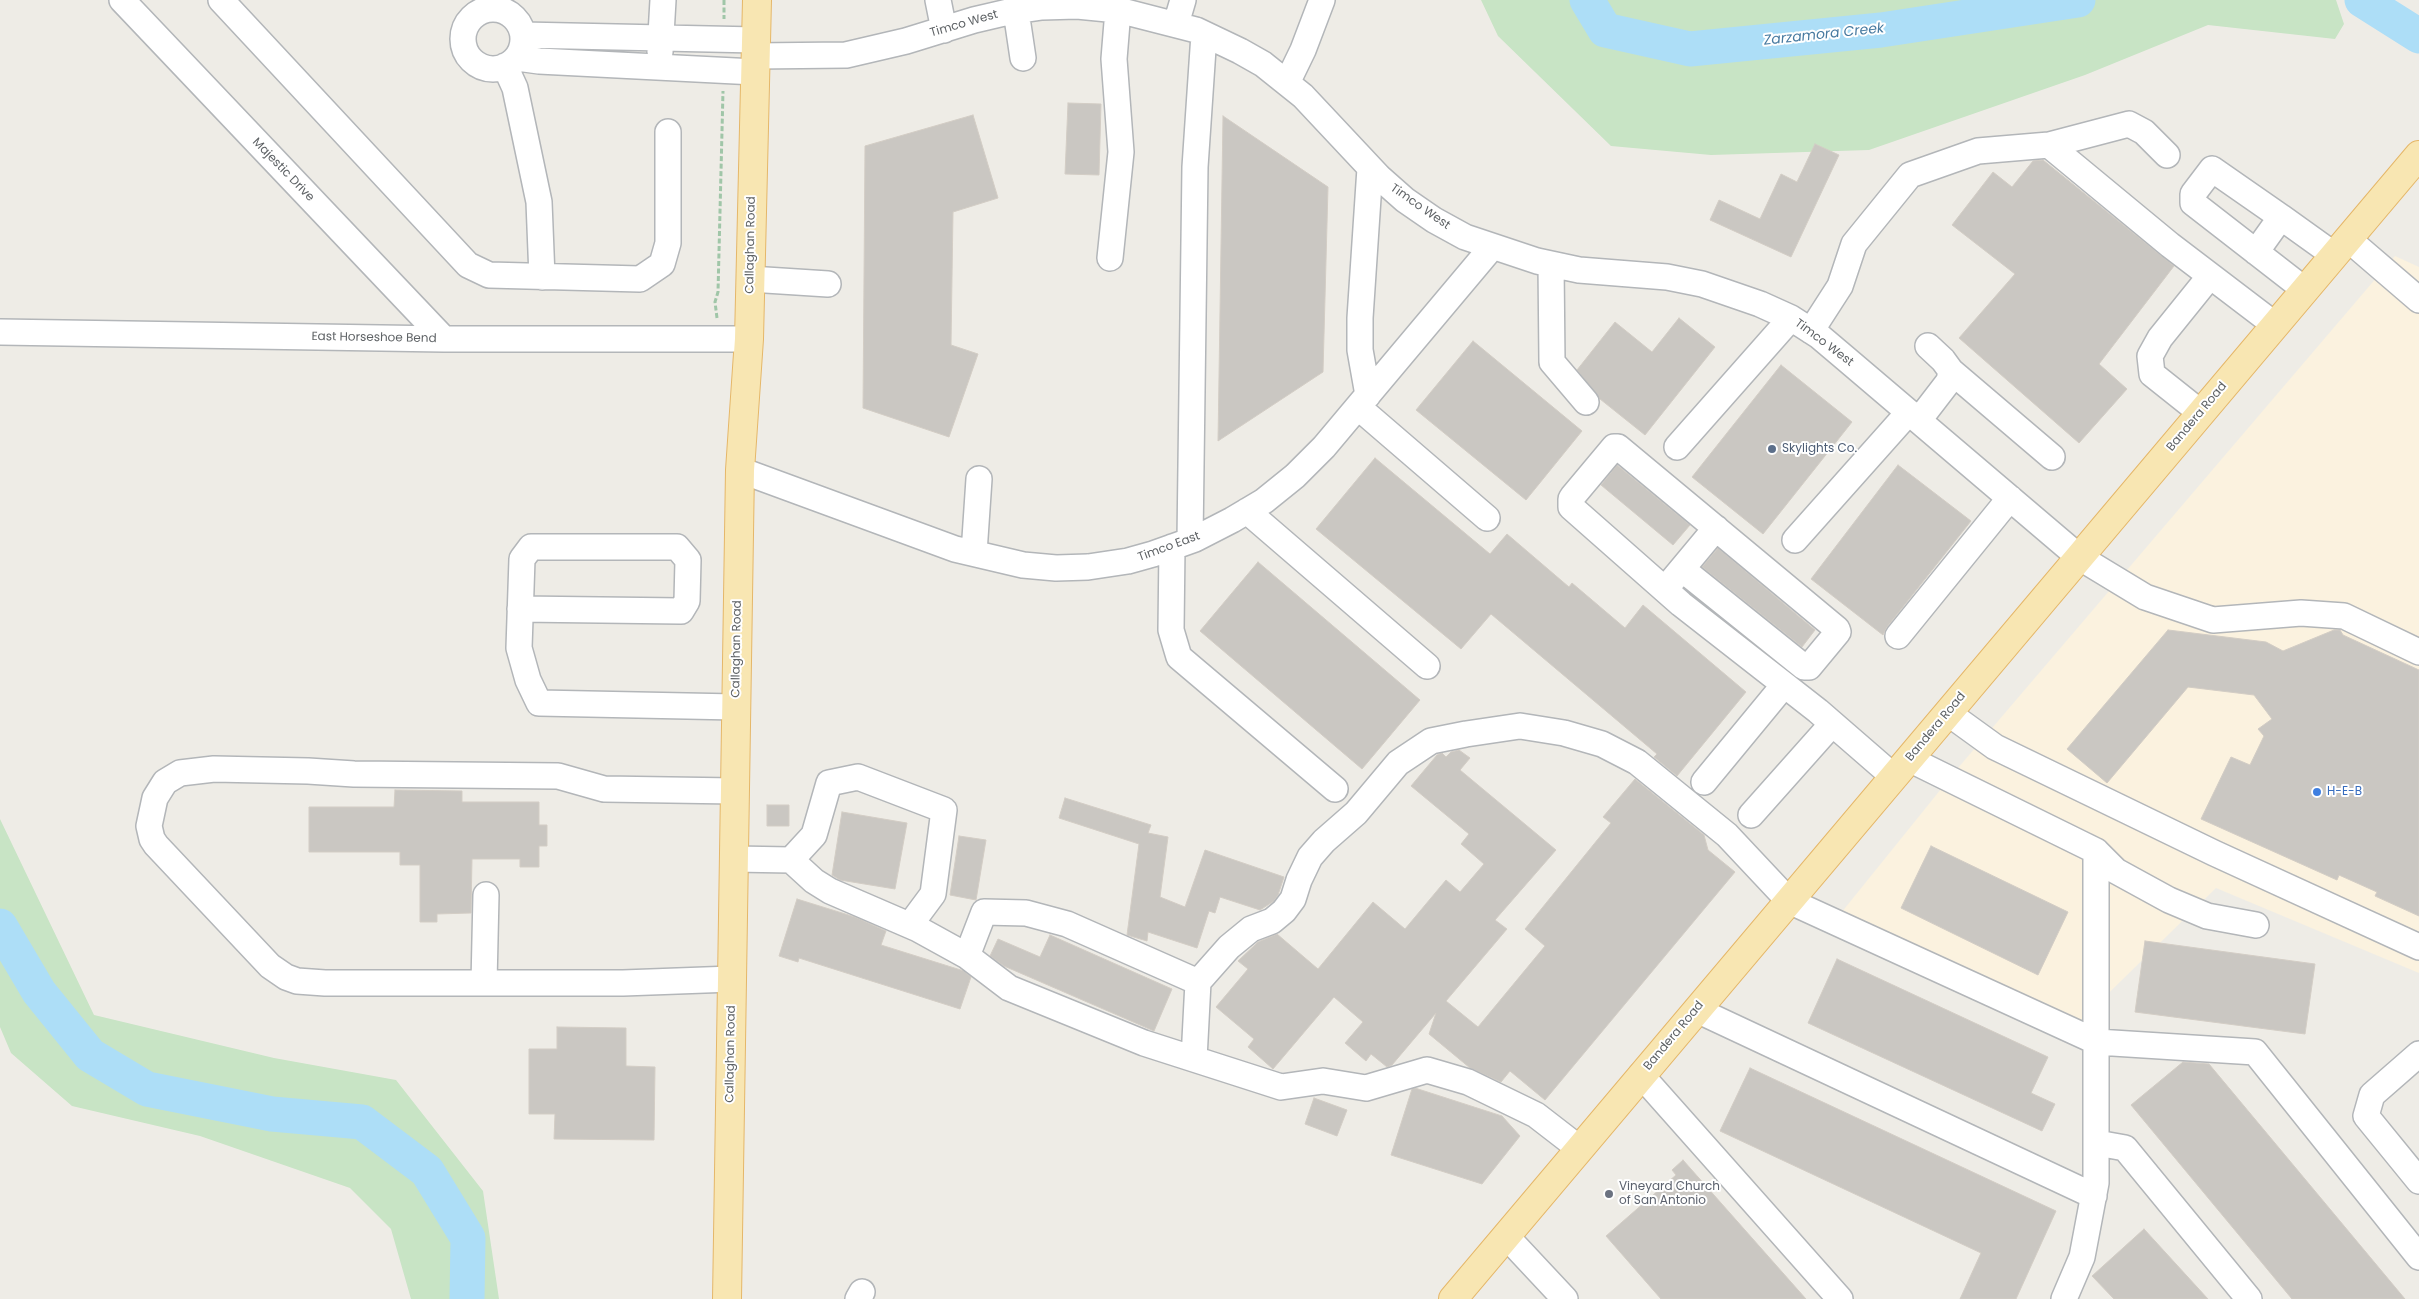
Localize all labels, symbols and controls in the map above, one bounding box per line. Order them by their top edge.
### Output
street label: Timco West [928,7,1000,41]
water label: Zarzamora Creek [1763,20,1885,50]
street label: Majestic Drive [249,135,317,205]
street label: Timco West [1387,181,1453,233]
street label: Callaghan Road [743,196,759,294]
street label: Timco West [1792,316,1856,370]
street label: East Horseshoe Bend [311,330,437,346]
street label: Bandera Road [2164,380,2230,454]
place label: Skylights Co. [1782,442,1857,456]
marker: Skylights Co. [1766,443,1778,455]
street label: Timco East [1136,529,1202,565]
street label: Callaghan Road [729,600,745,698]
street label: Bandera Road [1903,690,1969,764]
place label: H-E-B [2327,785,2362,799]
marker: H-E-B [2311,786,2323,798]
street label: Bandera Road [1641,999,1707,1073]
street label: Callaghan Road [723,1005,739,1103]
place label: Vineyard Church of San Antonio [1619,1180,1720,1208]
marker: Vineyard Church of San Antonio [1603,1188,1615,1200]

